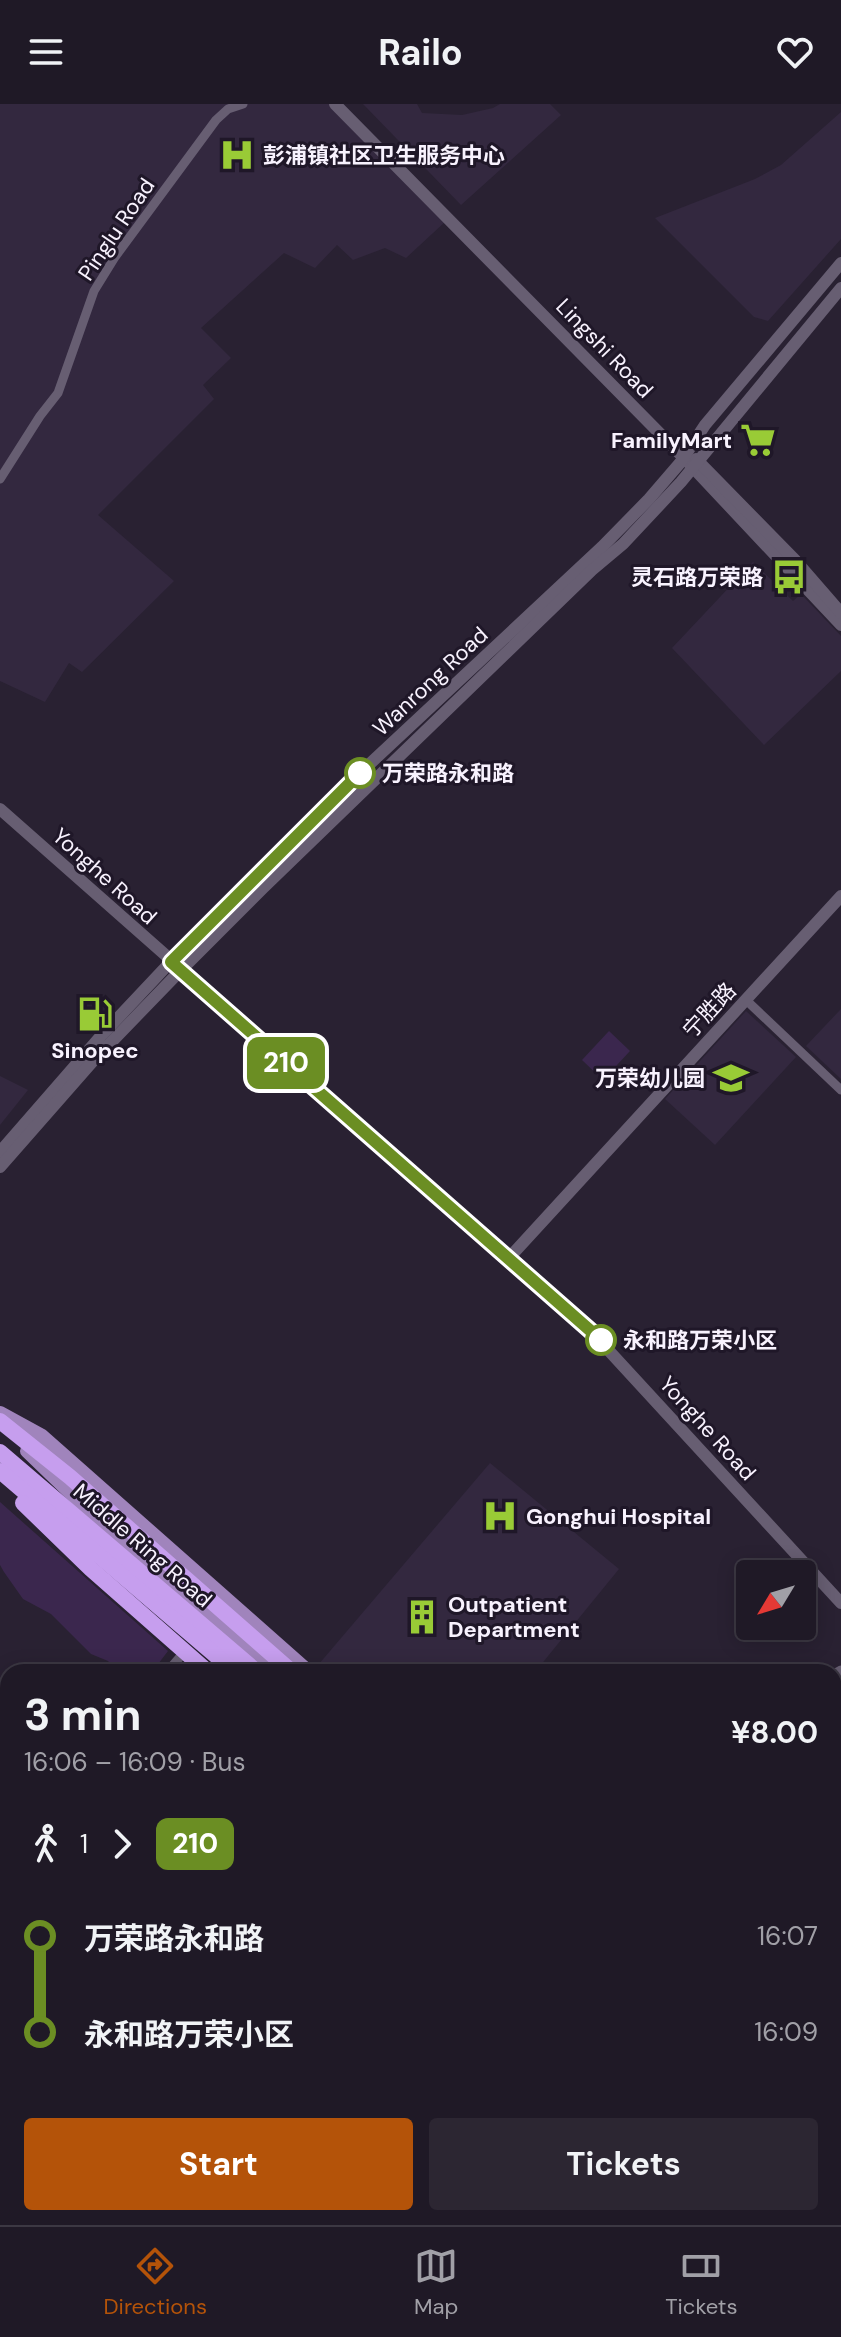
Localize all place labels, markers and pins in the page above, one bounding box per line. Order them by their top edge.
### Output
hospital icon: 彭浦镇社区卫生服务中心 [218,136,256,174]
place label: 彭浦镇社区卫生服务中心 [263,141,505,170]
supermarket icon: FamilyMart [739,421,777,459]
place label: FamilyMart [611,426,732,455]
bus stop icon: 灵石路万荣路 [770,558,808,596]
place label: 灵石路万荣路 [631,563,763,592]
marker: 万荣路永和路 [345,758,375,788]
place label: 万荣路永和路 [382,759,514,788]
fuel station icon: Sinopec [76,995,114,1033]
place label: Sinopec [51,1036,139,1065]
school or university icon: 万荣幼儿园 [712,1059,750,1097]
place label: 万荣幼儿园 [595,1064,705,1093]
marker: 永和路万荣小区 [586,1325,616,1355]
place label: 永和路万荣小区 [623,1326,777,1355]
hospital icon: Gonghui Hospital [481,1497,519,1535]
place label: Gonghui Hospital [526,1502,711,1531]
place label: Outpatient Department [448,1590,580,1644]
building icon: Outpatient Department [403,1598,441,1636]

